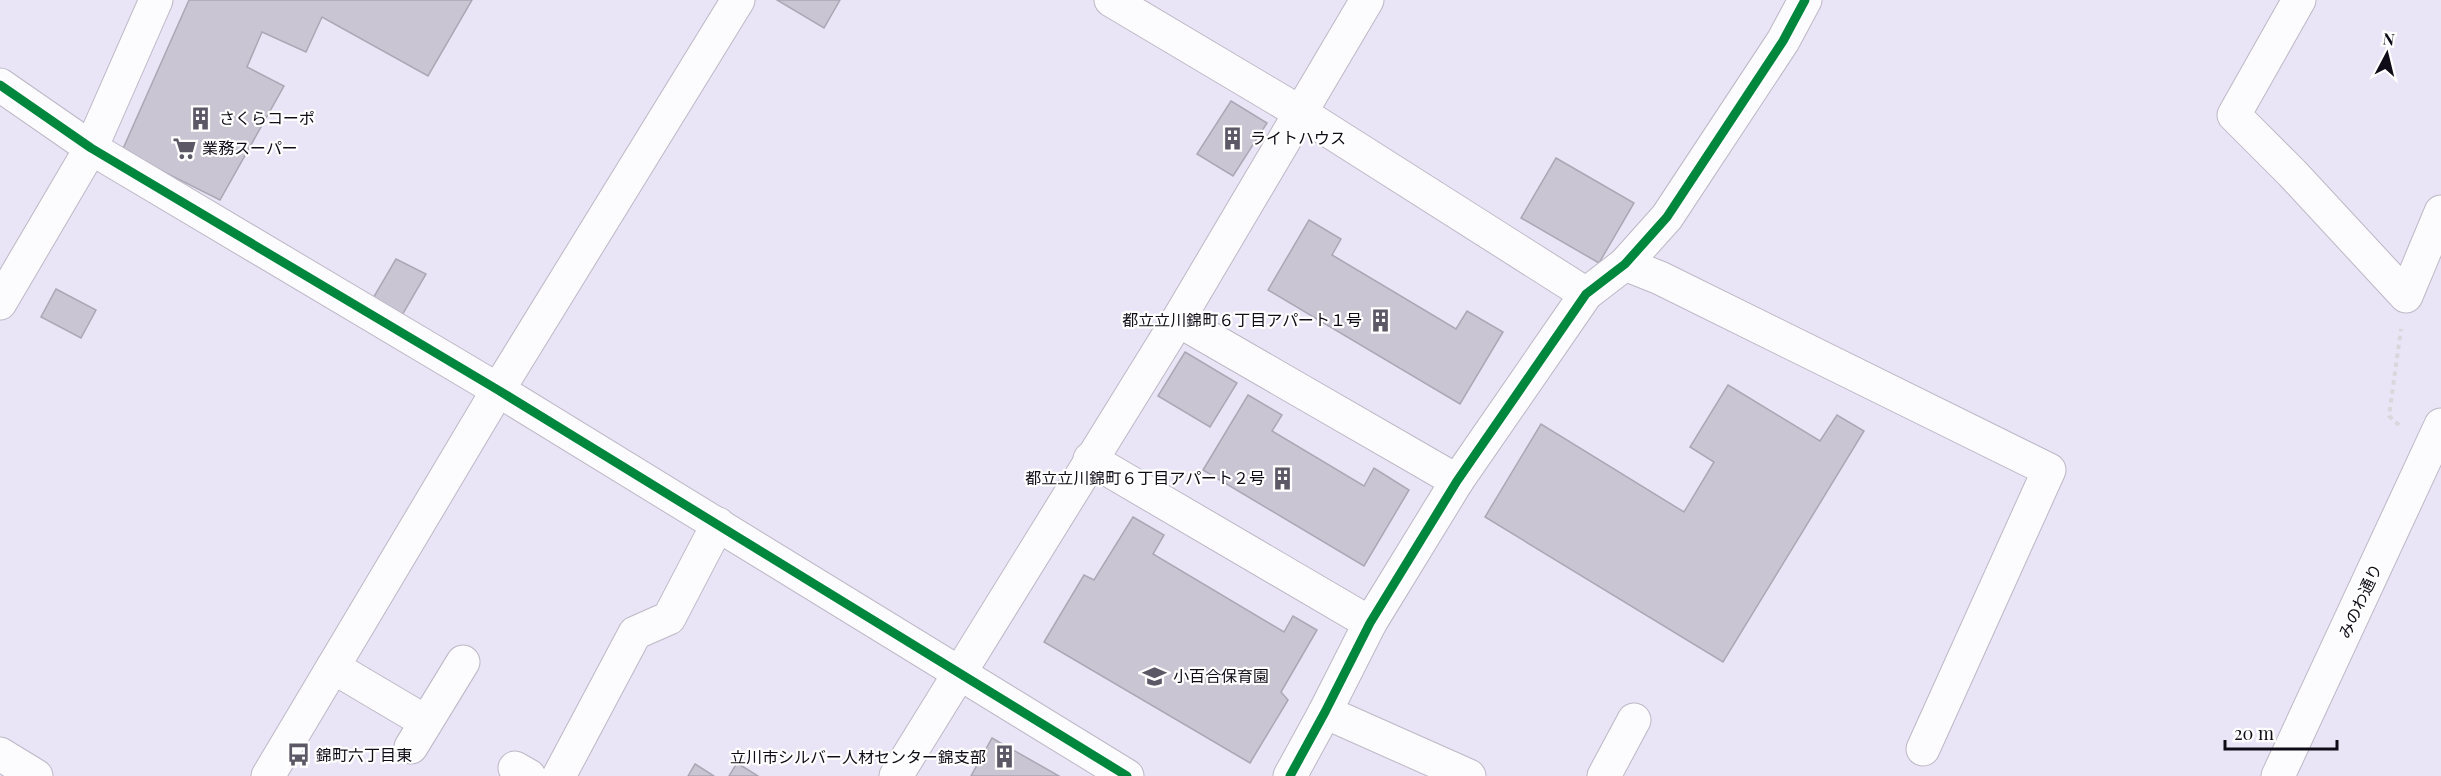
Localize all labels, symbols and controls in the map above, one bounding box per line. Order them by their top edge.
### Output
north arrow [2357,24,2417,84]
text: N [2382,27,2396,50]
building icon: さくらコーポ [188,105,214,131]
place label: さくらコーポ [219,107,315,128]
building icon: ライトハウス [1219,125,1245,151]
place label: ライトハウス [1250,127,1346,148]
supermarket icon: 業務スーパー [171,135,197,161]
place label: 業務スーパー [202,137,298,158]
building icon: 都立立川錦町６丁目アパート１号 [1367,307,1393,333]
place label: 都立立川錦町６丁目アパート１号 [1122,309,1362,330]
building icon: 都立立川錦町６丁目アパート２号 [1270,465,1296,491]
place label: 都立立川錦町６丁目アパート２号 [1025,467,1265,488]
street label: みのわ通り [2333,560,2386,641]
school or university icon: 小百合保育園 [1142,663,1168,689]
place label: 小百合保育園 [1173,665,1269,686]
scale bar [2225,713,2338,751]
text: 20 m [2234,721,2274,745]
bus stop icon: 錦町六丁目東 [285,742,311,768]
place label: 錦町六丁目東 [316,744,412,765]
building icon: 立川市シルバー人材センター錦支部 [991,744,1017,770]
place label: 立川市シルバー人材センター錦支部 [730,746,986,767]

